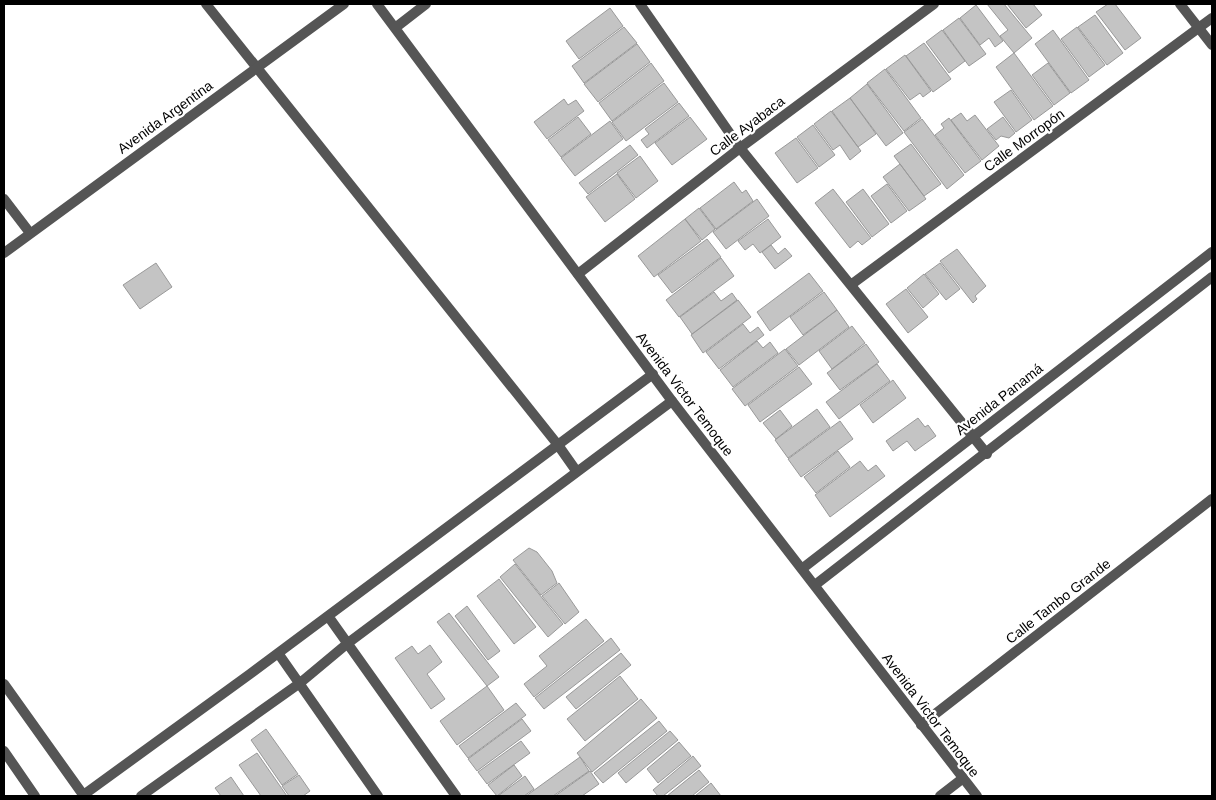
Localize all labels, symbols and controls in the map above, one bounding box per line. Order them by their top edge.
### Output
street label: Avenida Argentina [114,77,216,157]
street label: Calle Ayabaca [707,93,788,159]
street label: Calle Morropón [981,105,1067,175]
street label: Avenida Victor Temoque [633,329,737,459]
street label: Avenida Panamá [952,360,1046,438]
street label: Calle Tambo Grande [1003,555,1114,647]
street label: Avenida Victor Temoque [879,650,983,780]

